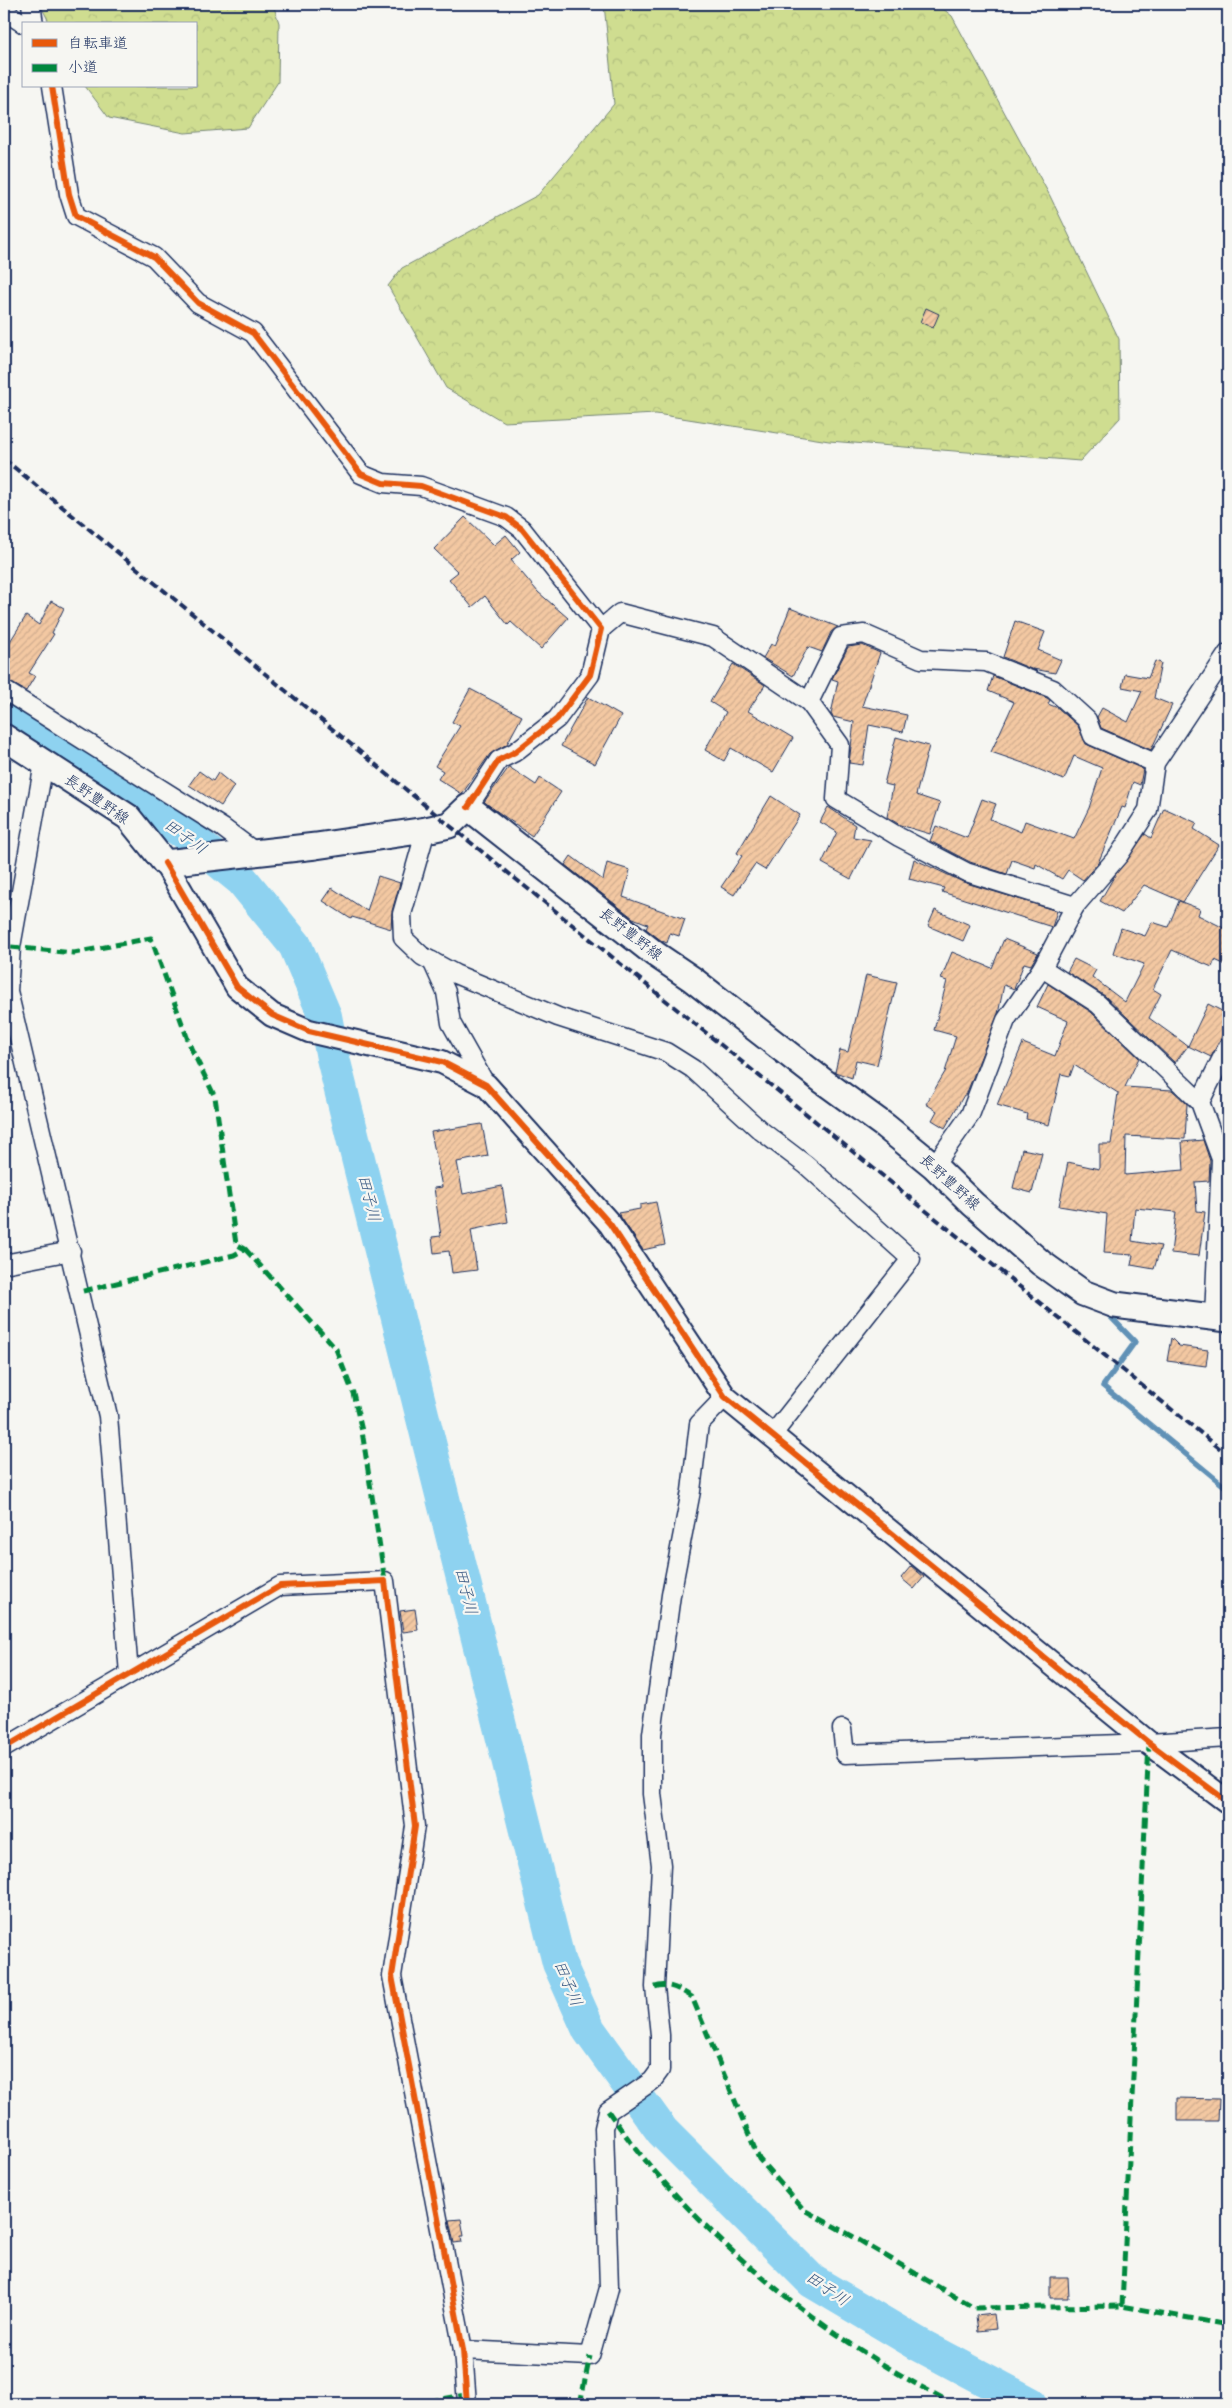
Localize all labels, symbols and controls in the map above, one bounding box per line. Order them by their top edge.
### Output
legend [22,22,198,88]
text: 自転車道 [68,33,128,53]
text: 小道 [68,57,98,77]
street label: 長野豊野線 [61,769,133,829]
water label: 田子川 [160,814,211,859]
street label: 長野豊野線 [595,903,667,965]
street label: 長野豊野線 [915,1149,985,1215]
water label: 田子川 [354,1172,386,1224]
water label: 田子川 [451,1565,483,1617]
water label: 田子川 [549,1957,588,2009]
water label: 田子川 [802,2266,853,2311]

